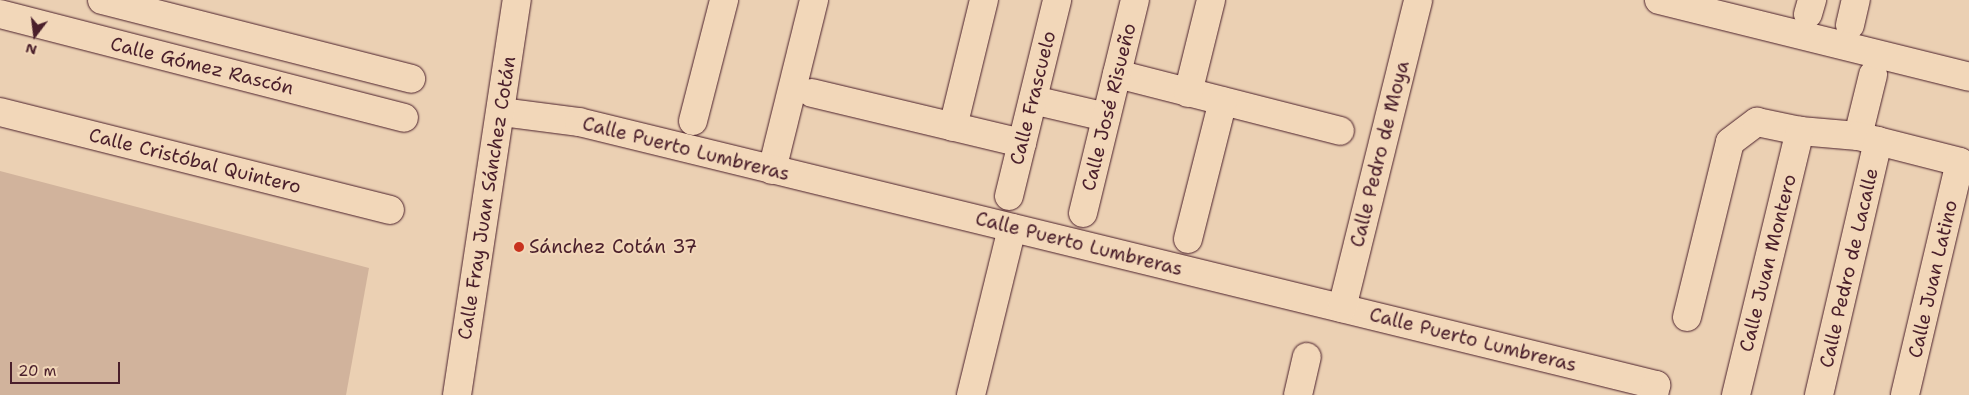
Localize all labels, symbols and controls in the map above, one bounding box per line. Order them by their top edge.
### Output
north arrow [10,10,60,60]
street label: Calle José Risueño [1077,21,1141,193]
street label: Calle Frascuelo [1005,29,1061,167]
street label: Calle Gómez Rascón [108,32,296,100]
text: N [23,39,39,60]
street label: Calle Fray Juan Sánchez Cotán [453,55,521,341]
street label: Calle Pedro de Moya [1346,58,1414,250]
street label: Calle Puerto Lumbreras [580,112,792,186]
street label: Calle Cristóbal Quintero [87,124,303,198]
street label: Calle Pedro de Lacalle [1815,166,1883,370]
street label: Calle Juan Montero [1735,172,1801,354]
street label: Calle Juan Latino [1904,198,1962,360]
street label: Calle Puerto Lumbreras [973,207,1185,281]
place label: Sánchez Cotán 37 [529,236,697,258]
marker: Sánchez Cotán 37 [513,241,525,253]
street label: Calle Puerto Lumbreras [1367,303,1579,377]
scale bar [12,352,122,384]
text: 20 m [18,361,57,381]

